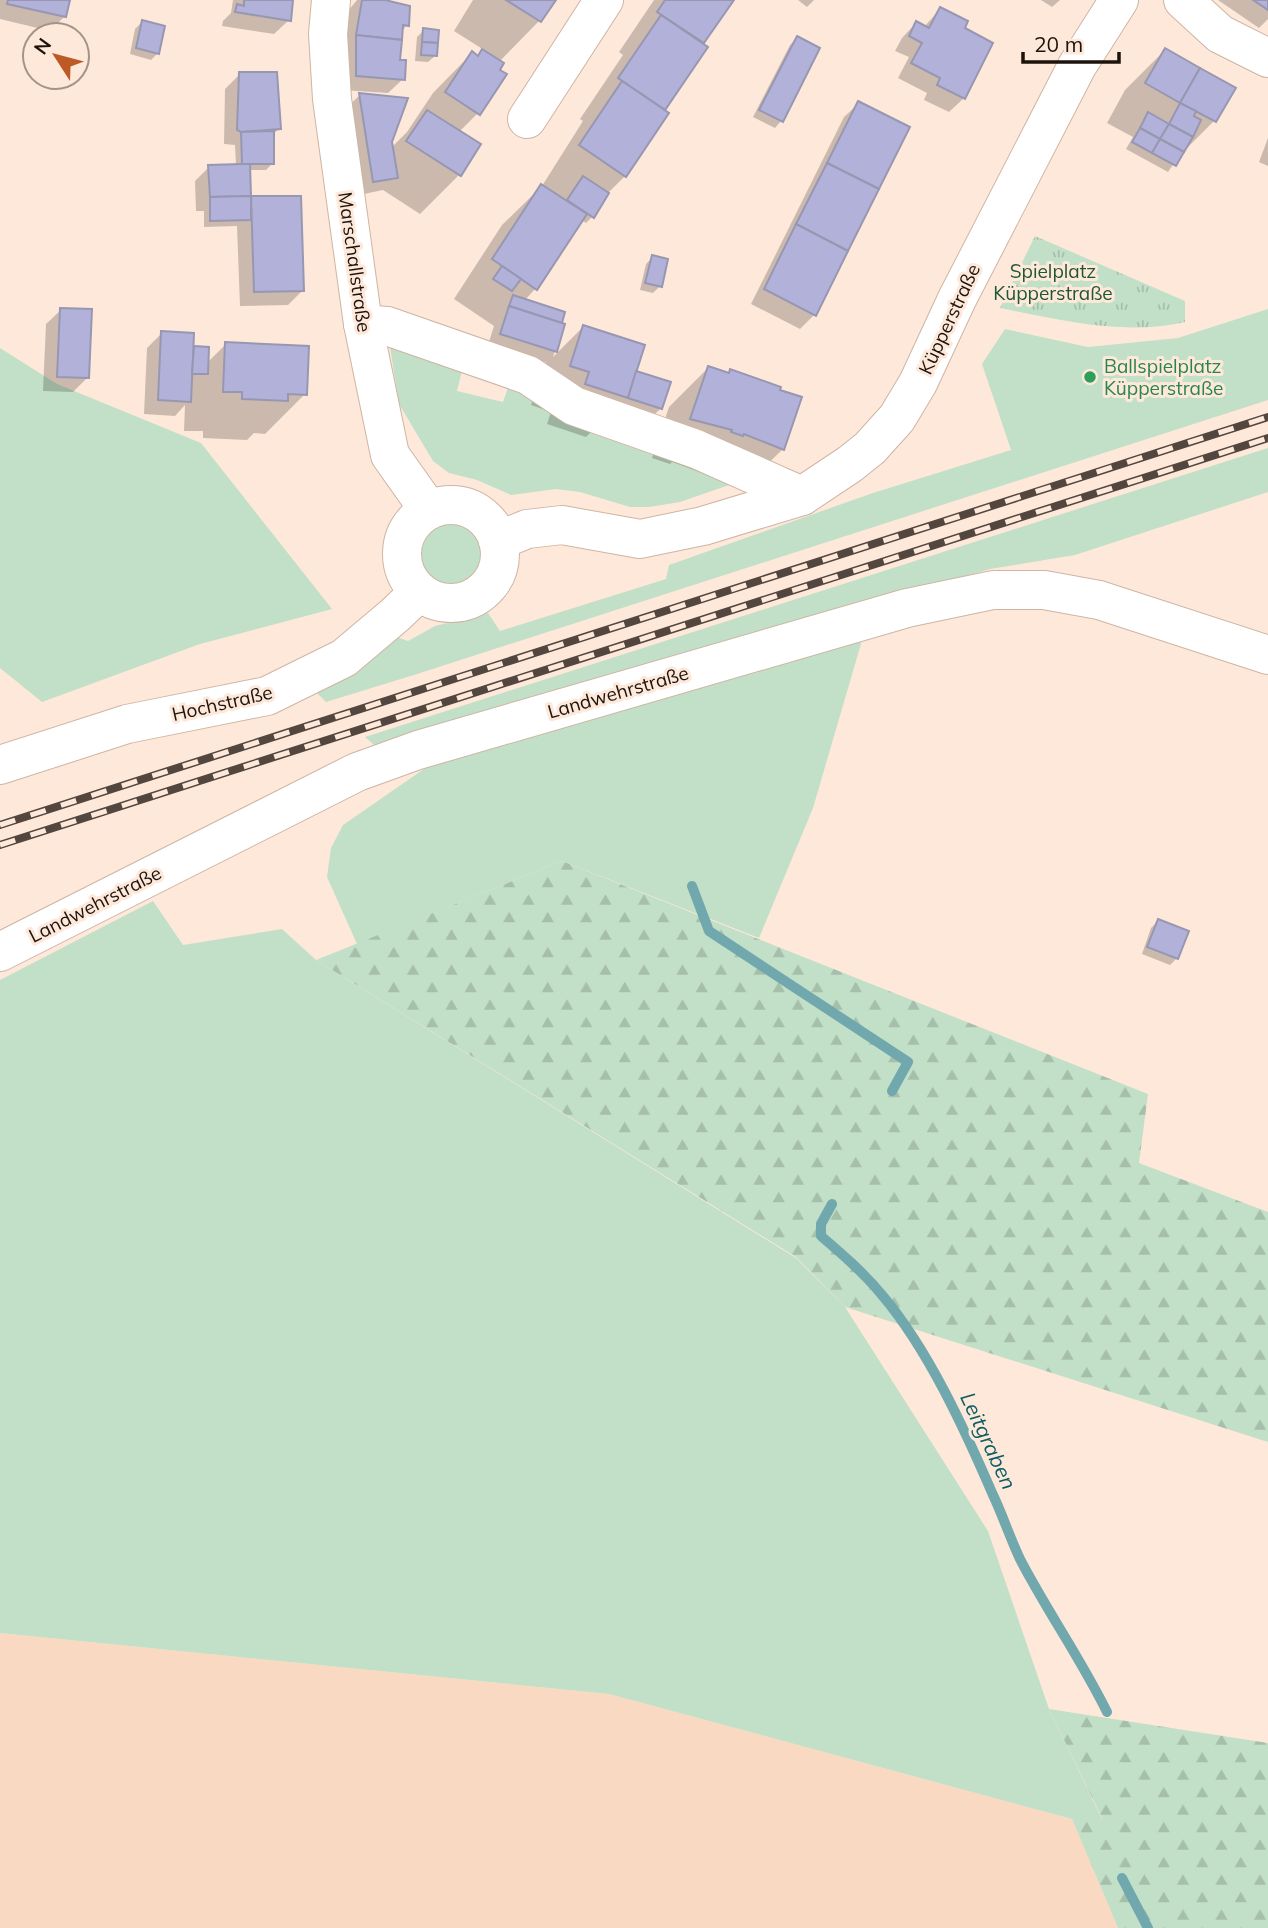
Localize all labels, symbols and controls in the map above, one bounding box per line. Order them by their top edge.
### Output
north arrow [21,21,91,91]
scale bar [1023,21,1119,65]
text: 20 m [1034,31,1083,57]
text: N [28,33,56,59]
street label: Marschallstraße [333,190,377,334]
park label: Spielplatz Küpperstraße [993,259,1113,305]
street label: Küpperstraße [913,260,985,378]
place label: Ballspielplatz Küpperstraße [1104,354,1223,400]
marker: Ballspielplatz Küpperstraße [1082,369,1098,385]
street label: Landwehrstraße [545,660,691,724]
street label: Hochstraße [169,680,275,726]
street label: Landwehrstraße [25,860,165,948]
water label: Leitgraben [955,1388,1023,1493]

